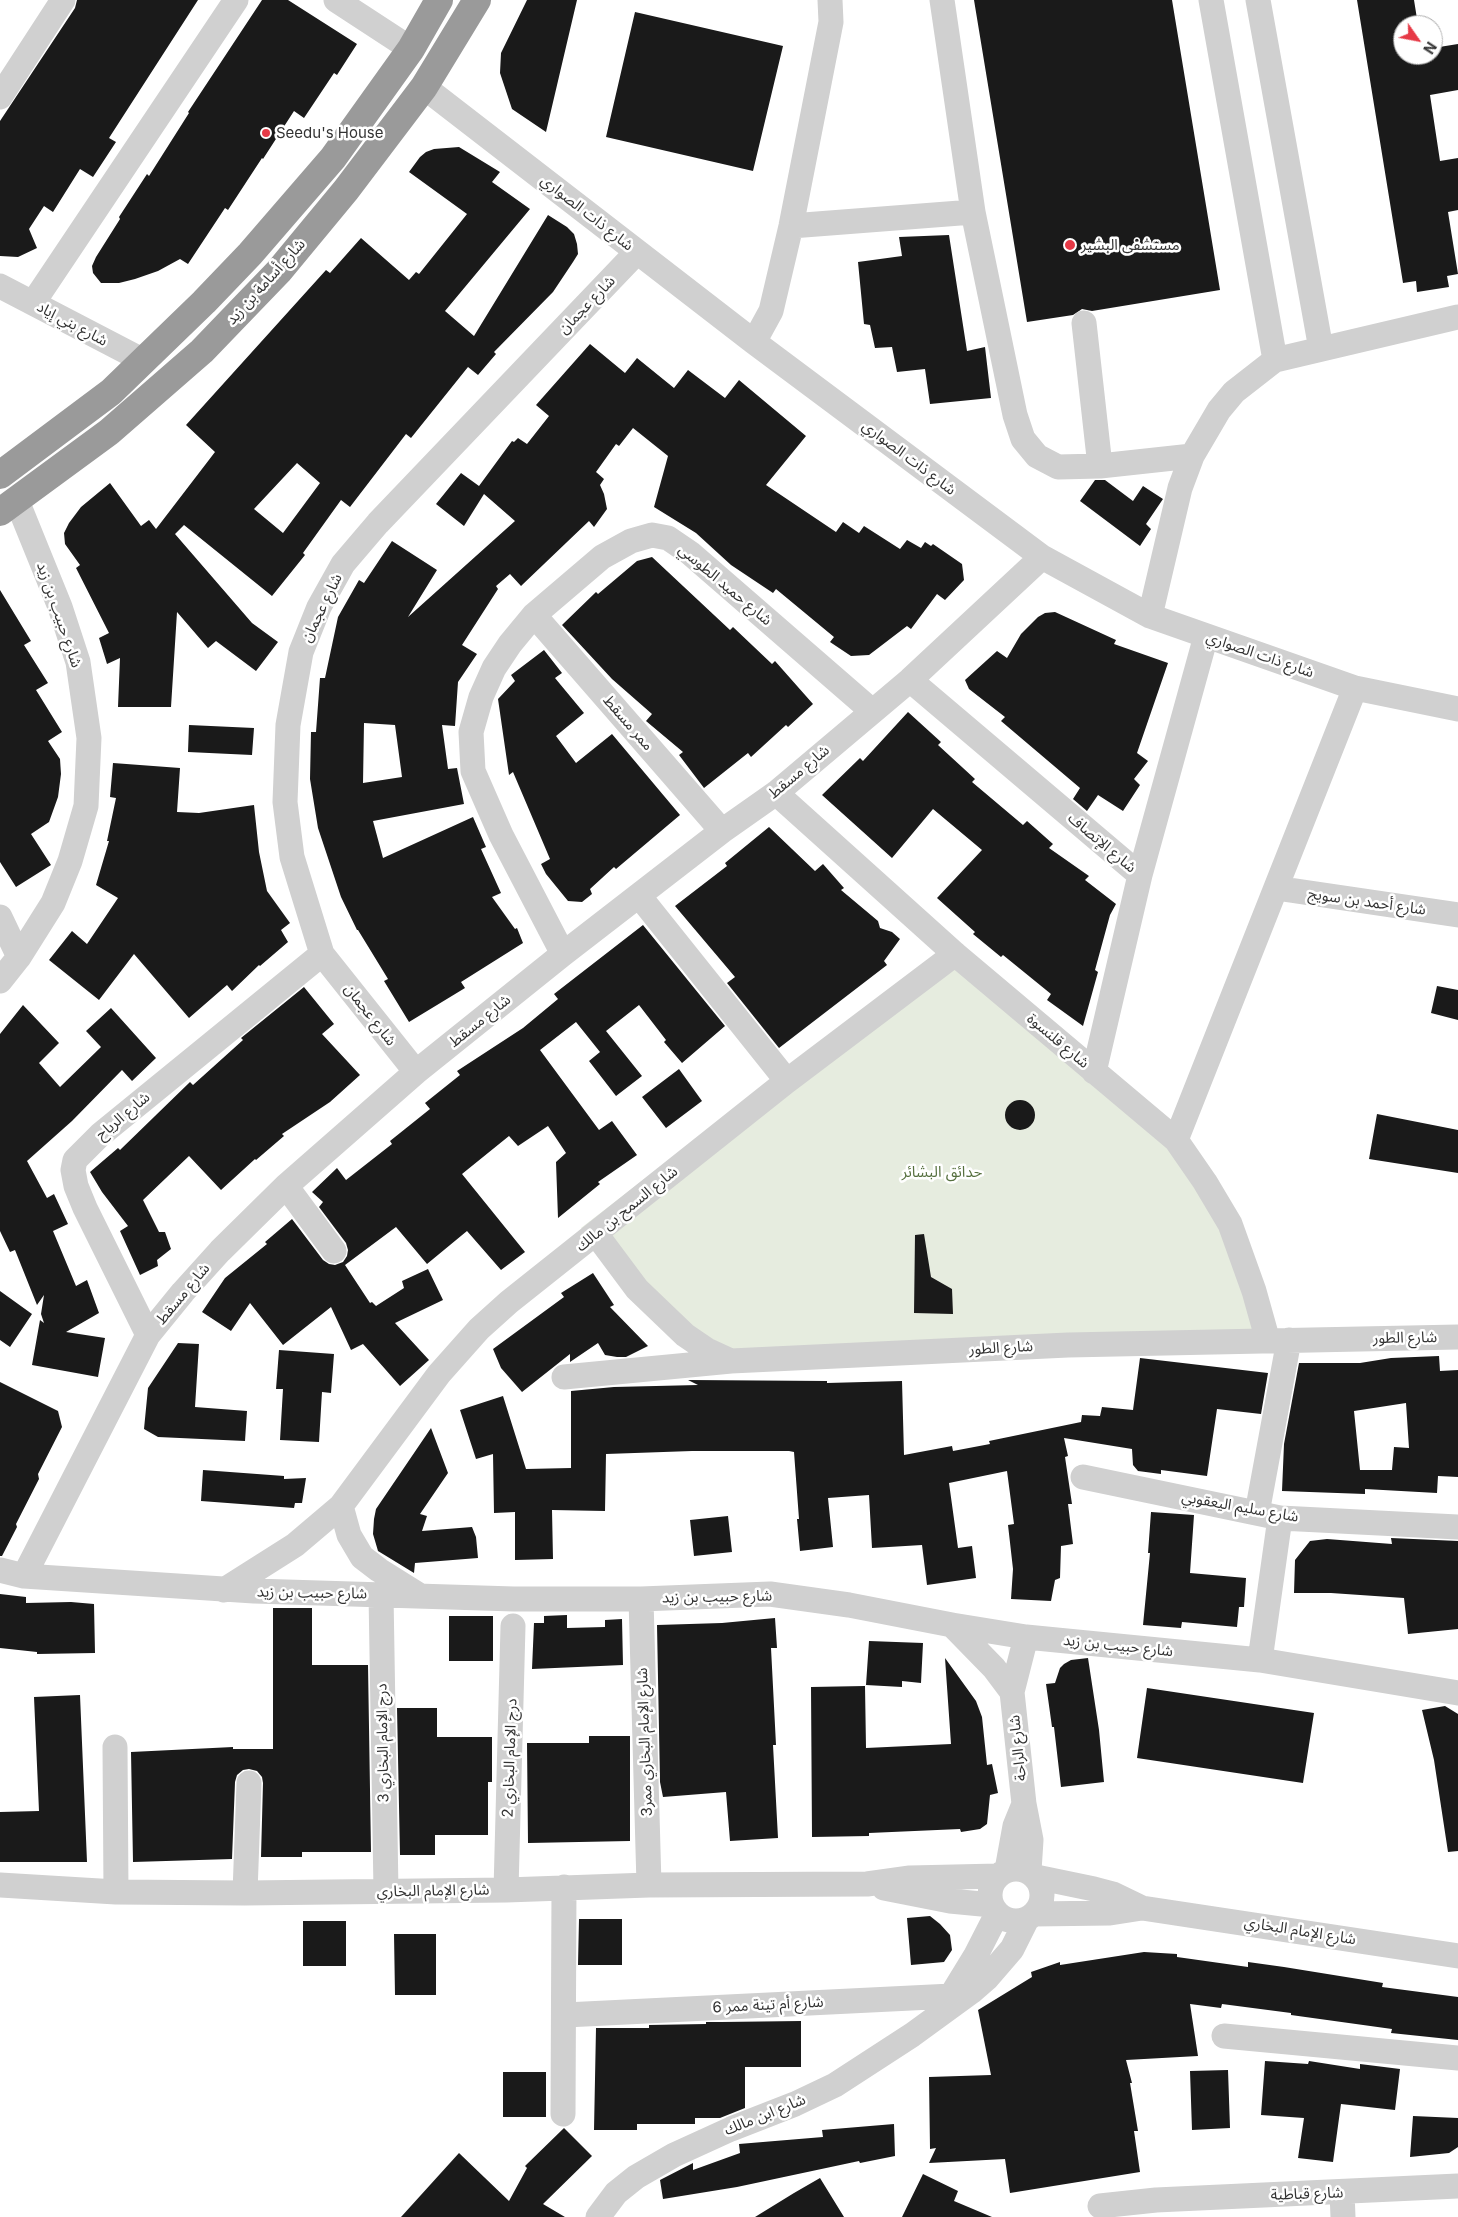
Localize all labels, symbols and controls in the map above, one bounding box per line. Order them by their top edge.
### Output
north arrow [1393,15,1443,65]
text: N [1420,39,1440,57]
place label: Seedu's House [276,124,383,142]
marker: Seedu's House [260,127,272,139]
street label: شارع ذات الصواري [537,171,637,255]
street label: شارع أسامة بن زيد [223,235,309,329]
place label: مستشفى البشير [1081,236,1180,254]
marker: مستشفى البشير [1063,238,1077,252]
street label: شارع عجمان [555,272,619,338]
street label: شارع بني إياد [34,298,110,350]
street label: شارع ذات الصواري [859,417,959,499]
street label: شارع حميد الطوسي [674,541,776,629]
street label: شارع حبيب بن زيد [33,560,85,670]
street label: شارع عجمان [298,571,346,645]
street label: شارع ذات الصواري [1204,628,1316,682]
street label: ممر مسقط [599,692,657,754]
street label: شارع مسقط [765,741,833,803]
street label: شارع الإتصاف [1064,809,1140,877]
street label: شارع أحمد بن سويج [1307,885,1427,919]
street label: شارع عجمان [340,980,400,1050]
street label: شارع مسقط [446,991,514,1051]
street label: شارع قلنسوة [1023,1010,1093,1072]
street label: شارع الرياح [92,1088,154,1144]
street label: شارع السمح بن مالك [573,1163,681,1255]
park label: حدائق البشائر [902,1163,982,1181]
street label: شارع مسقط [152,1260,214,1328]
street label: شارع الطور [1373,1328,1437,1348]
street label: شارع الطور [968,1337,1034,1359]
street label: شارع سليم اليعقوبي [1180,1488,1300,1526]
street label: شارع حبيب بن زيد [257,1583,367,1603]
street label: شارع حبيب بن زيد [662,1587,772,1607]
street label: شارع حبيب بن زيد [1062,1631,1174,1661]
street label: شارع الإمام البخاري ممر3 [633,1667,657,1817]
street label: درج الإمام البخاري 3 [373,1683,393,1803]
street label: درج الإمام البخاري 2 [499,1698,521,1818]
street label: شارع الراحة [1006,1714,1030,1782]
street label: شارع الإمام البخاري [376,1881,490,1901]
street label: شارع الإمام البخاري [1243,1913,1357,1949]
street label: شارع أم تينة ممر 6 [712,1993,824,2017]
street label: شارع ابن مالك [722,2091,808,2139]
street label: شارع قباطية [1270,2184,1344,2204]

